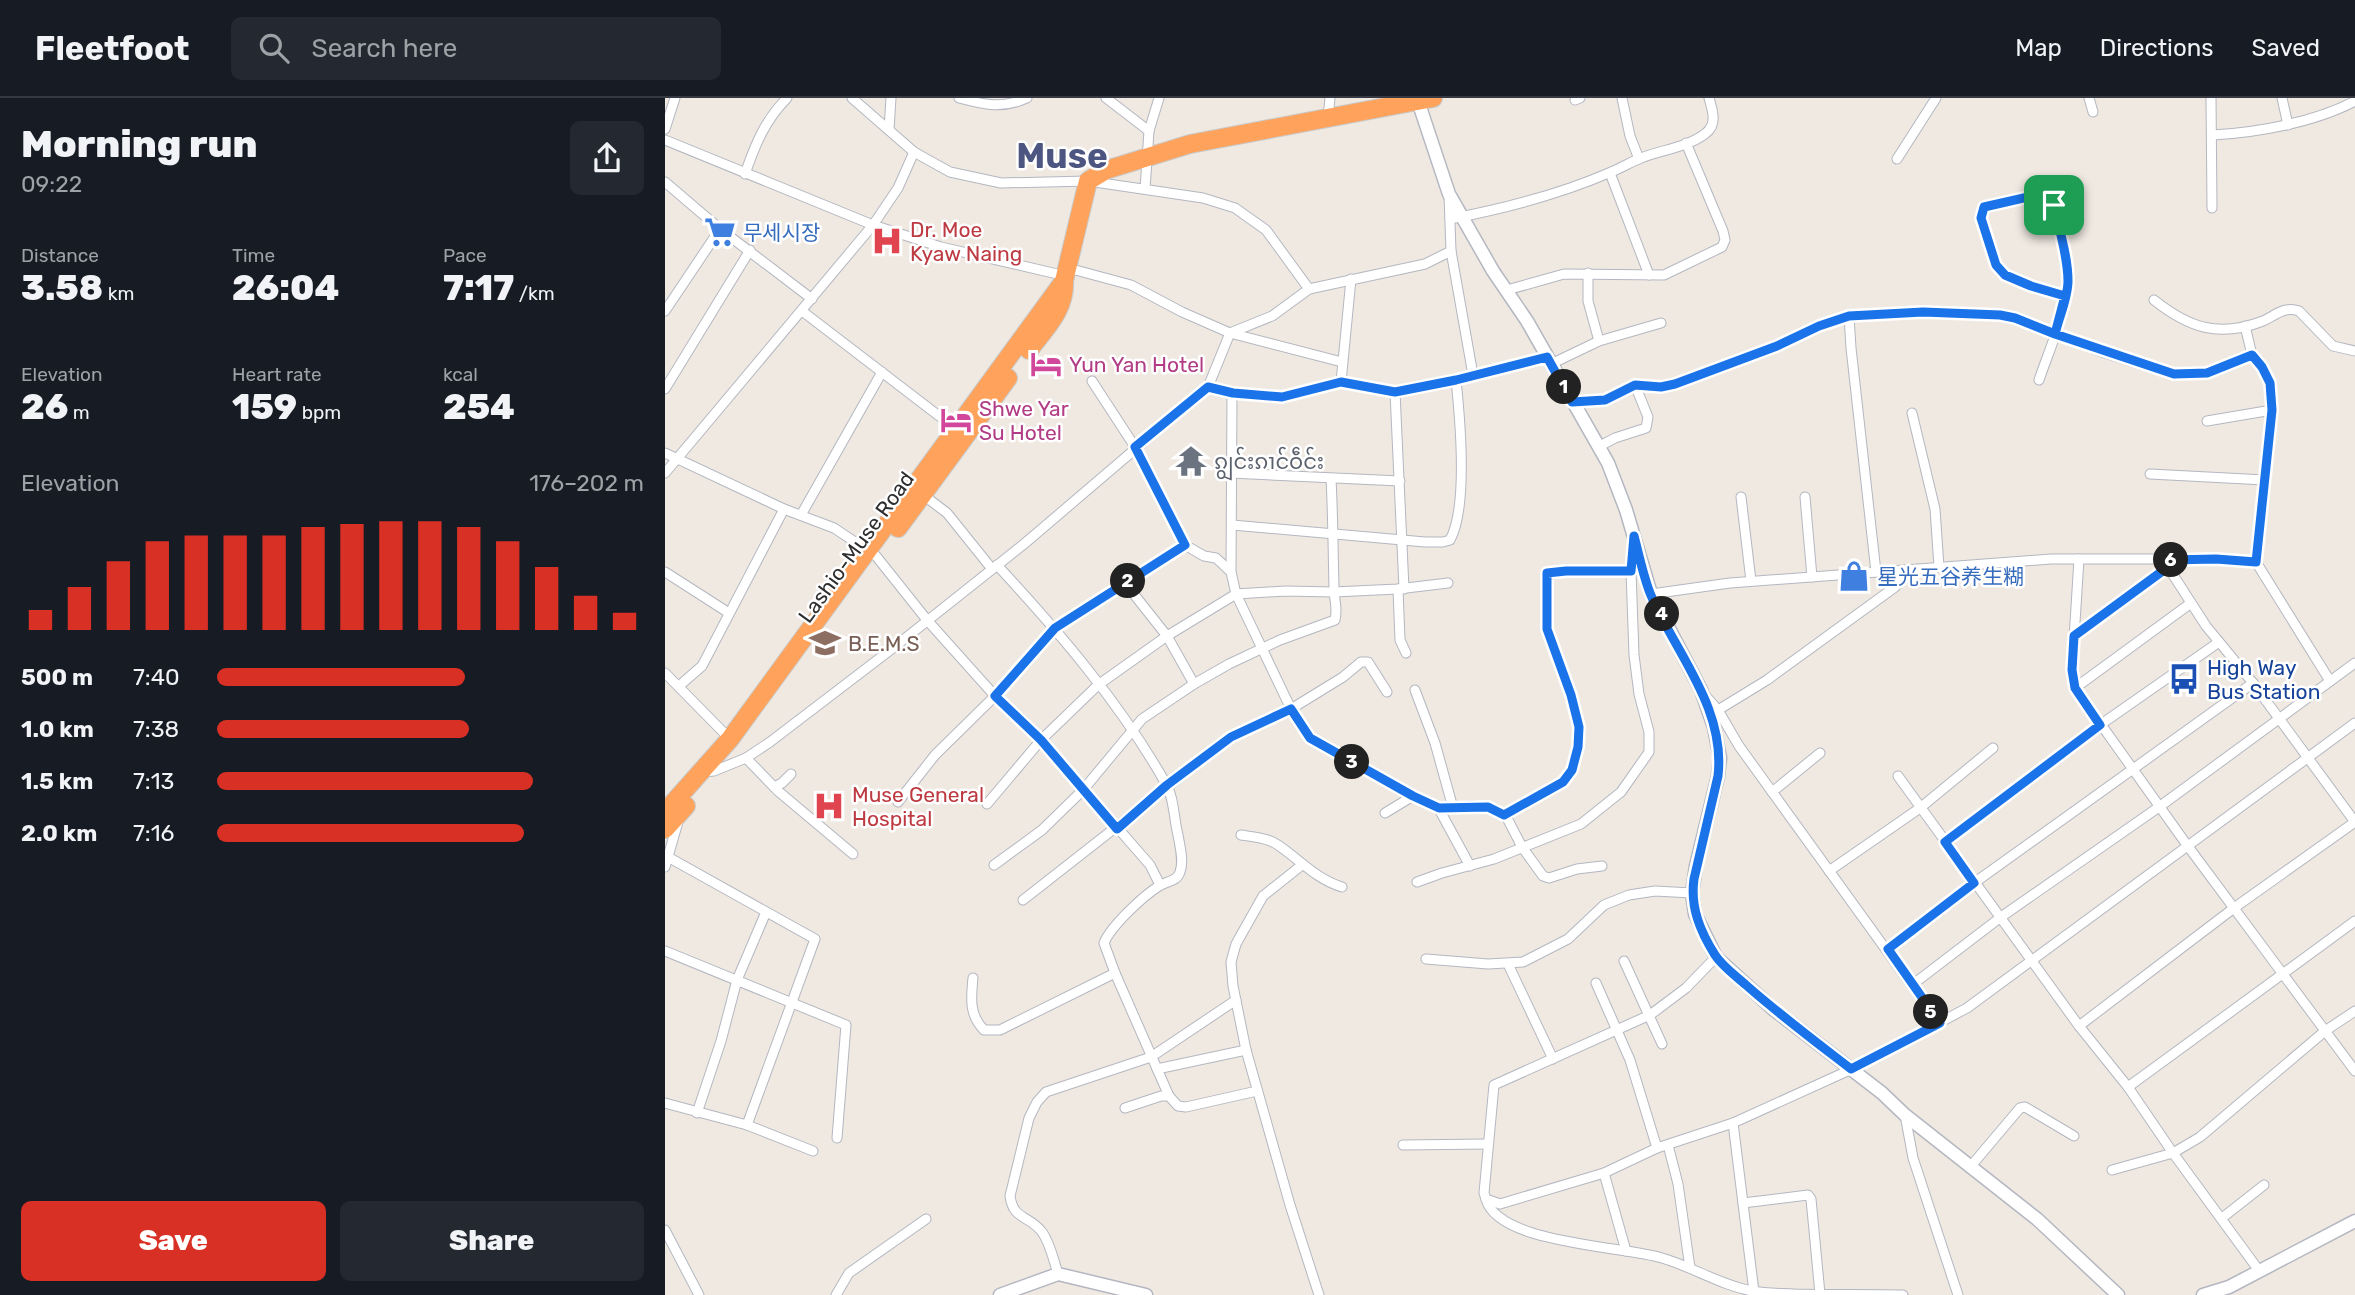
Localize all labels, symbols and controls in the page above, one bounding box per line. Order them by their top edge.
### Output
search box [231,17,721,80]
text: Fleetfoot [35,29,189,68]
icon: search [255,29,293,67]
text: Search here [311,33,457,64]
text: Map [2015,34,2062,62]
text: Directions [2100,34,2213,62]
text: Saved [2251,34,2320,62]
text: Morning run [21,121,258,167]
button: share [570,121,644,195]
district label: Muse [1016,135,1108,177]
text: 09:22 [21,170,82,198]
pin [2024,175,2084,235]
icon: arrive [2035,186,2073,224]
supermarket icon: 무세시장 [703,215,737,249]
place label: Dr. Moe Kyaw Naing [910,217,1022,266]
place label: 무세시장 [743,220,820,245]
hospital icon: Dr. Moe Kyaw Naing [870,224,904,258]
text: Distance [21,244,99,267]
text: Time [232,244,275,267]
text: Pace [443,244,487,267]
text: 3.58 [21,267,103,309]
text: 26:04 [232,267,339,309]
text: 7:17 [443,267,514,309]
text: km [103,282,134,305]
text: /km [514,282,555,305]
hotel icon: Yun Yan Hotel [1029,347,1063,381]
place label: Yun Yan Hotel [1069,352,1204,377]
text: Elevation [21,363,102,386]
text: Heart rate [232,363,322,386]
text: kcal [443,363,478,386]
pin: 1 [1546,370,1581,404]
text: 1 [1559,375,1568,398]
text: 26 [21,386,68,428]
text: 159 [232,386,297,428]
text: 254 [443,386,515,428]
place label: Shwe Yar Su Hotel [979,396,1069,445]
text: m [68,401,90,424]
text: bpm [297,401,341,424]
hotel icon: Shwe Yar Su Hotel [939,403,973,437]
temple icon: ၵျွင်းၵၢင်ဝဵင်း [1174,444,1208,478]
place label: ၵျွင်းၵၢင်ဝဵင်း [1214,446,1324,481]
street label: Lashio-Muse Road [793,467,919,627]
text: Elevation [21,469,120,497]
text: 176–202 m [529,469,644,497]
pin: 6 [2153,542,2189,578]
text: 6 [2164,548,2177,571]
shop icon: 星光五谷养生糊 [1837,559,1871,593]
pin: 2 [1111,564,1145,598]
place label: 星光五谷养生糊 [1877,564,2024,589]
text: 2 [1121,569,1134,592]
pin: 4 [1644,596,1679,632]
text: 4 [1655,602,1668,625]
school or university icon: B.E.M.S [808,626,842,660]
place label: B.E.M.S [848,631,920,656]
place label: High Way Bus Station [2207,655,2320,704]
bus stop icon: High Way Bus Station [2167,662,2201,696]
text: 500 m [21,663,93,691]
text: 7:40 [133,663,180,691]
text: 1.0 km [21,715,94,743]
text: 7:38 [133,715,179,743]
pin: 3 [1335,744,1369,780]
text: 3 [1345,750,1358,773]
text: 1.5 km [21,767,93,795]
text: 7:13 [133,767,174,795]
place label: Muse General Hospital [852,782,984,831]
hospital icon: Muse General Hospital [812,789,846,823]
text: 2.0 km [21,819,97,847]
text: 7:16 [133,819,174,847]
pin: 5 [1913,995,1949,1030]
text: 5 [1924,1000,1937,1023]
button: Save [21,1201,326,1281]
button: Share [340,1201,644,1281]

